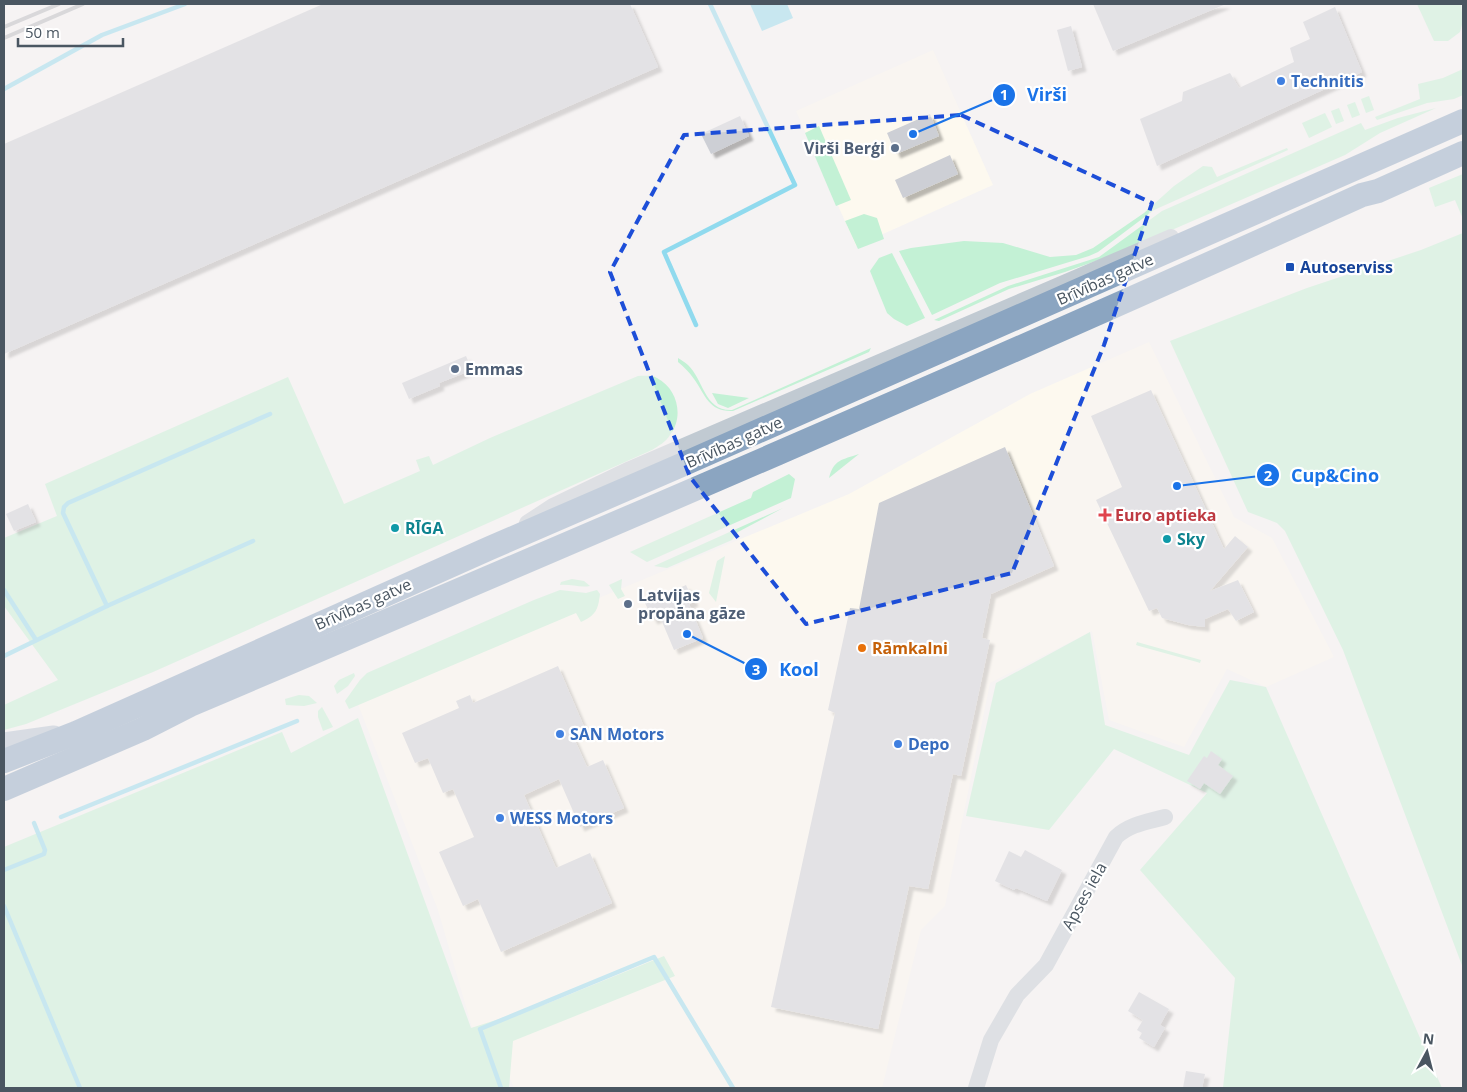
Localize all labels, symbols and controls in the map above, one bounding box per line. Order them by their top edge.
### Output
scale bar [18,15,122,47]
text: 50 m [25,22,60,42]
place label: Technitis [1291,70,1364,92]
marker: Technitis [1275,75,1287,87]
callout: Virši [992,78,1077,111]
text: Virši [1027,82,1067,106]
text: 1 [1000,84,1008,104]
place label: Virši Berģi [804,137,885,159]
marker: Virši Berģi [889,142,901,154]
street label: Brīvības gatve [1053,248,1157,310]
place label: Autoserviss [1300,256,1393,278]
marker: Autoserviss [1284,261,1296,273]
place label: Emmas [465,358,523,380]
marker: Emmas [449,363,461,375]
street label: Brīvības gatve [682,411,786,473]
callout: Cup&Cino [1256,459,1389,492]
text: Cup&Cino [1291,463,1379,487]
text: 2 [1264,465,1273,485]
place label: Euro aptieka [1115,504,1216,526]
marker: Euro aptieka [1099,509,1111,521]
place label: RĪGA [405,517,444,539]
marker: RĪGA [389,522,401,534]
place label: Sky [1177,528,1206,550]
marker: Sky [1161,533,1173,545]
street label: Brīvības gatve [311,573,415,635]
place label: Latvijas propāna gāze [638,584,745,624]
marker: Latvijas propāna gāze [622,598,634,610]
place label: Rāmkalni [872,637,948,659]
marker: Rāmkalni [856,642,868,654]
callout: Kool [744,653,829,686]
text: Kool [779,657,819,681]
text: 3 [752,659,760,679]
place label: SAN Motors [570,723,664,745]
marker: SAN Motors [554,728,566,740]
place label: Depo [908,733,949,755]
marker: Depo [892,738,904,750]
place label: WESS Motors [510,807,613,829]
marker: WESS Motors [494,812,506,824]
street label: Apses iela [1056,858,1112,934]
north arrow [1402,1027,1452,1077]
text: N [1422,1028,1435,1049]

